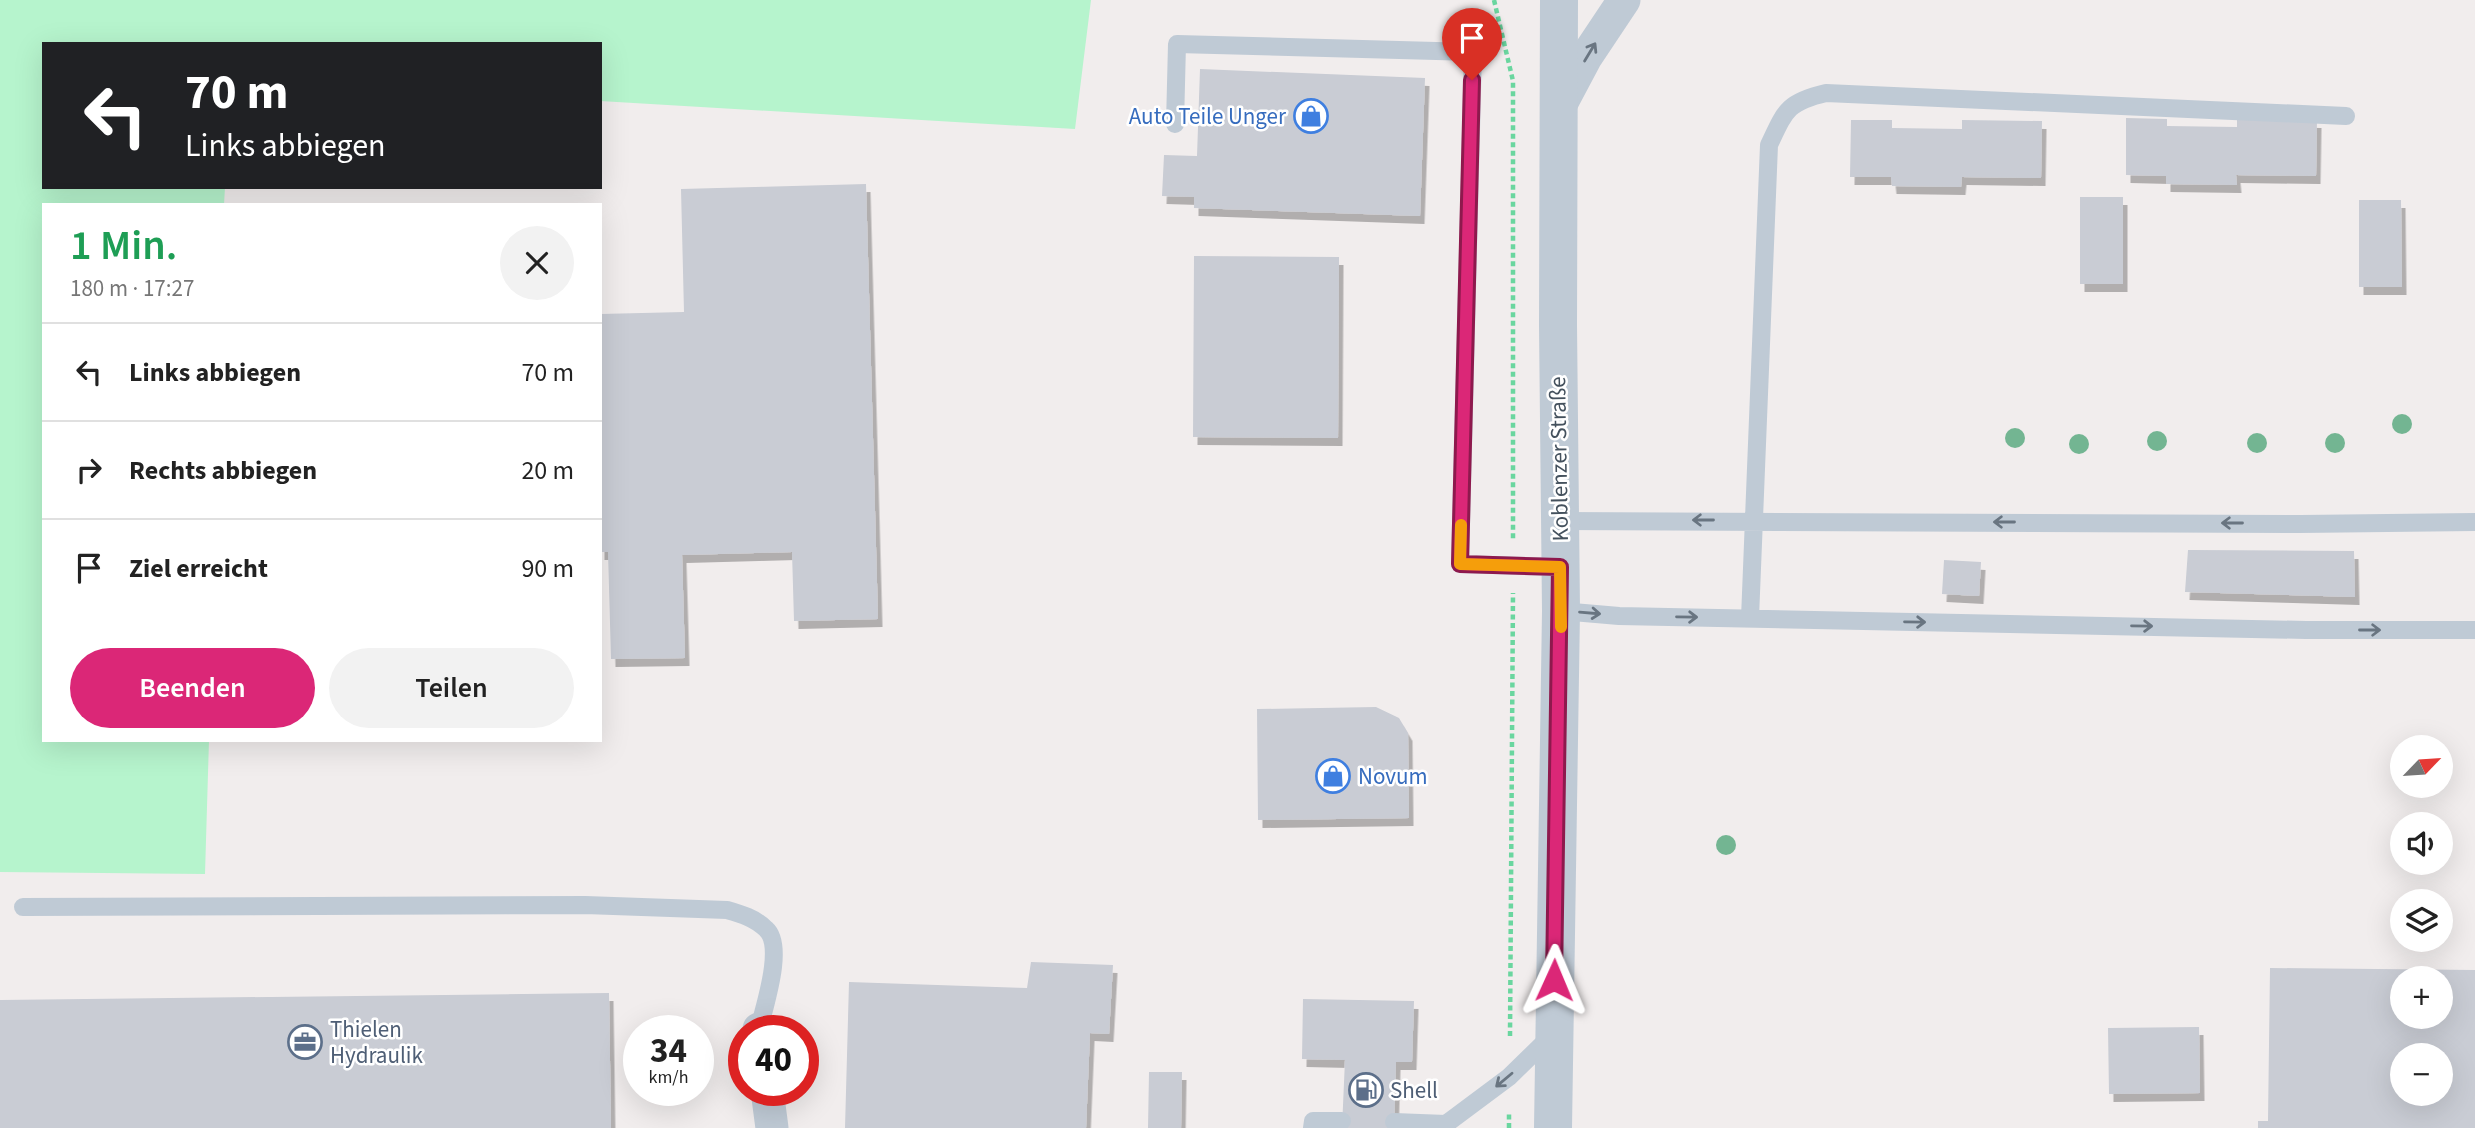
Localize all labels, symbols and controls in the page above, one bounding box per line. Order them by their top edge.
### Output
pin [1442,8,1502,80]
icon: arrive [1453,19,1491,57]
one-way arrow [1583,42,1597,62]
text: 70 m [185,58,289,128]
icon: left [70,70,161,161]
shop icon: Auto Teile Unger [1292,97,1330,135]
place label: Auto Teile Unger [1129,100,1287,133]
text: Links abbiegen [185,123,386,169]
text: 1 Min. [70,216,177,276]
button: close [500,226,574,300]
text: 180 m · 17:27 [70,272,194,305]
icon: left [70,353,108,391]
text: Links abbiegen [129,354,301,391]
text: 70 m [521,354,574,391]
street label: Koblenzer Straße [1541,376,1577,542]
icon: right [70,451,108,489]
text: Rechts abbiegen [129,452,317,489]
text: 20 m [521,452,574,489]
one-way arrow [1692,513,1715,527]
one-way arrow [1993,515,2016,529]
one-way arrow [2220,516,2243,530]
icon: arrive [70,549,108,587]
text: Ziel erreicht [129,550,268,587]
text: 90 m [521,550,574,587]
one-way arrow [1578,607,1601,620]
one-way arrow [1675,610,1698,624]
one-way arrow [1903,615,1926,628]
one-way arrow [2130,620,2153,633]
one-way arrow [2358,623,2381,637]
button: Beenden [70,648,315,728]
button: Teilen [329,648,574,728]
north arrow [2390,735,2454,798]
map controls [2390,735,2453,1106]
shop icon: Novum [1314,757,1352,795]
place label: Novum [1358,760,1428,793]
button: sound [2390,812,2453,875]
button: layers [2390,889,2453,952]
position arrow [1517,943,1591,1017]
button: + [2390,966,2453,1029]
place label: Thielen Hydraulik [330,1013,423,1072]
speed limit sign: 40 [728,1015,819,1106]
office icon: Thielen Hydraulik [286,1023,324,1061]
text: 34 [650,1026,687,1076]
button: − [2390,1043,2453,1106]
text: km/h [649,1065,688,1090]
fuel station icon: Shell [1347,1071,1385,1109]
one-way arrow [1496,1073,1514,1088]
place label: Shell [1390,1074,1438,1107]

